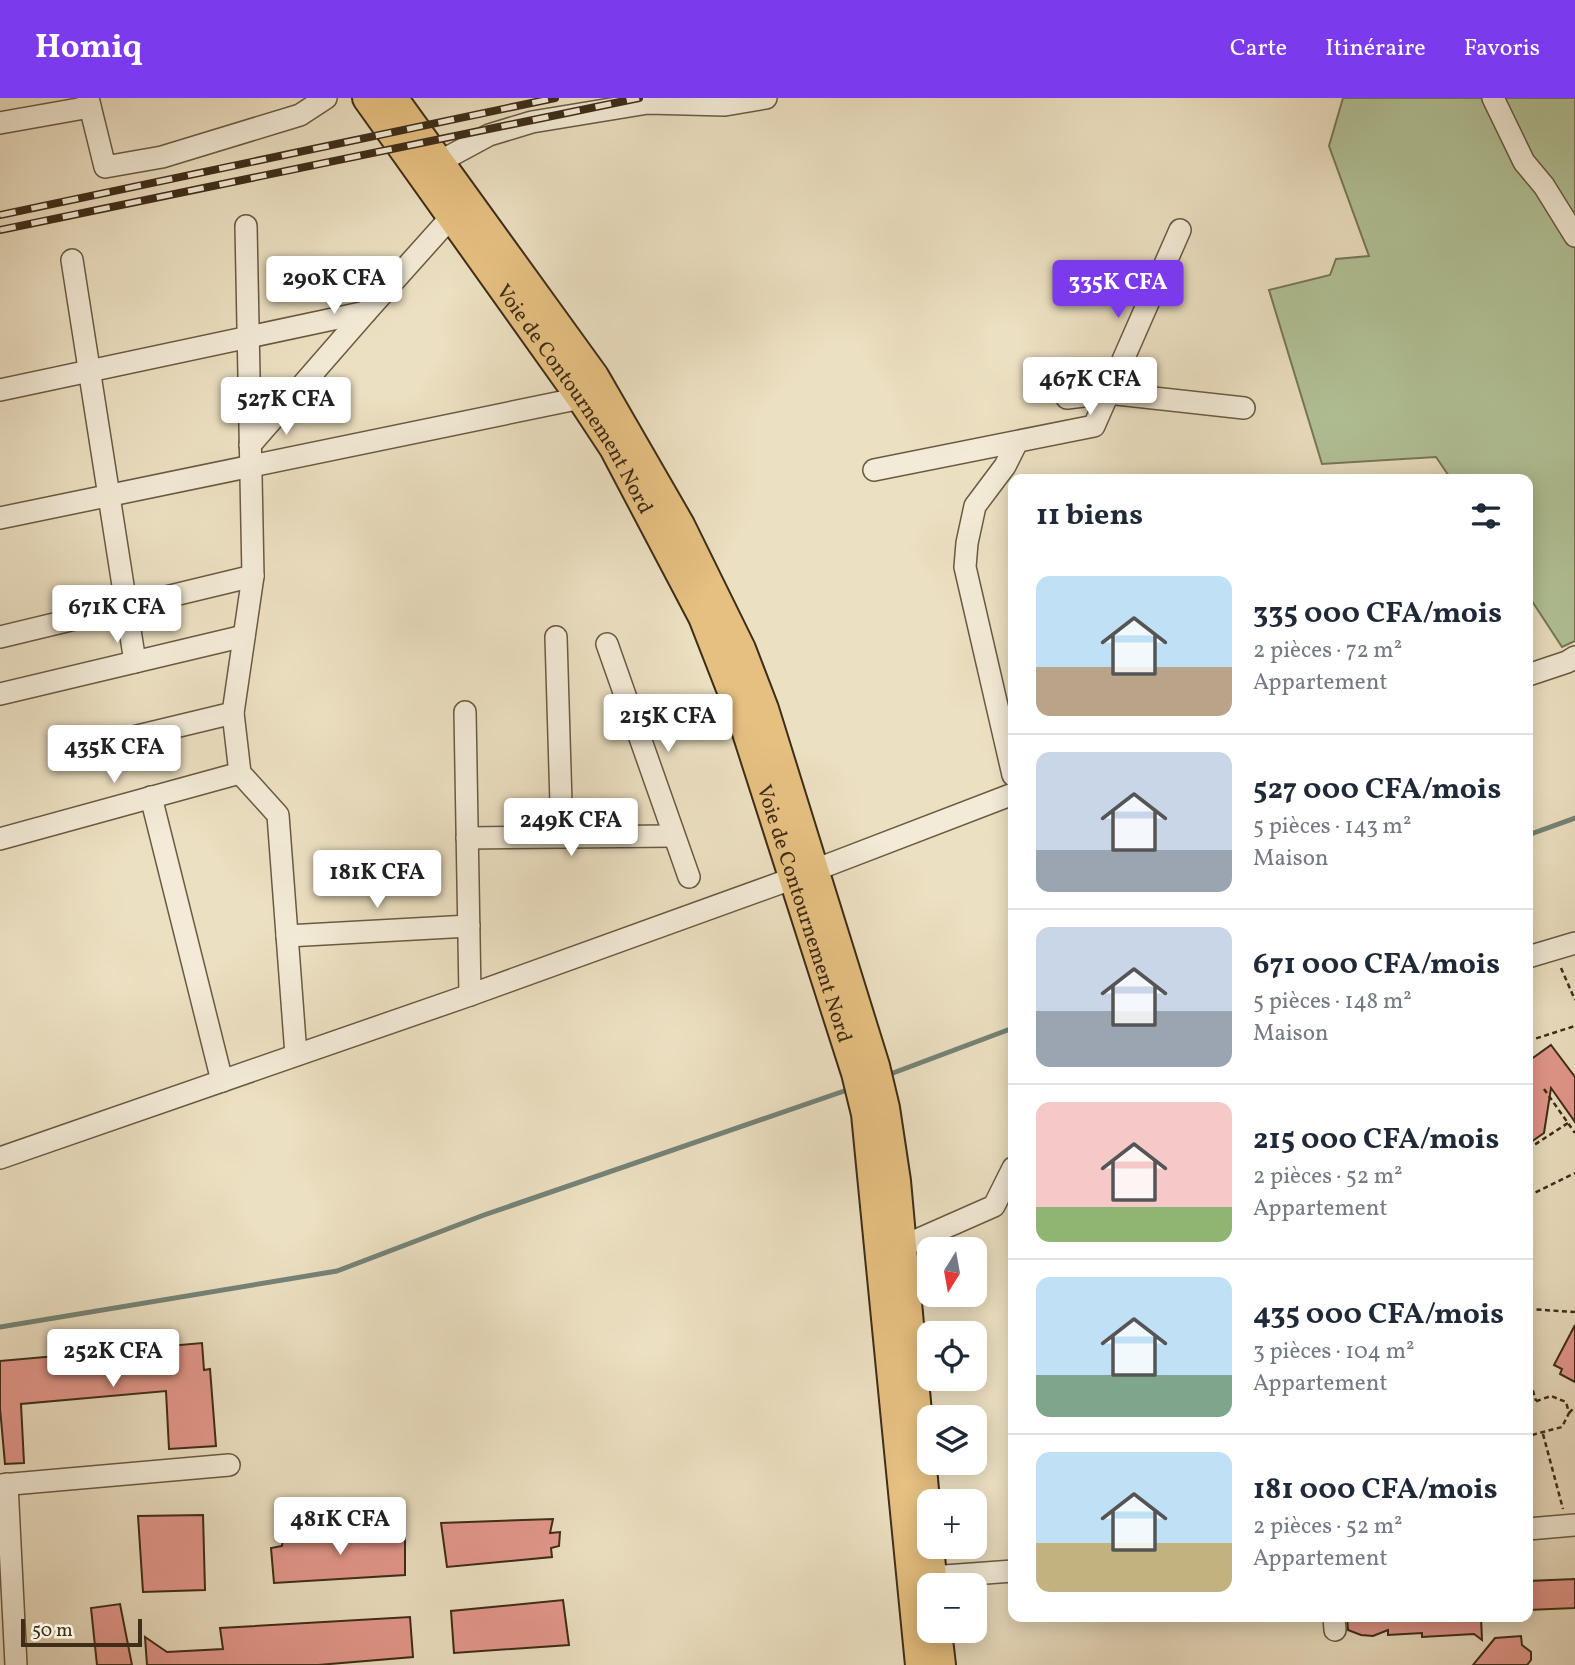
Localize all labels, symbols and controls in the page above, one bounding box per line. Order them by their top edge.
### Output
text: Homiq [35,26,142,72]
text: Carte [1230,32,1287,66]
text: Itinéraire [1325,32,1426,66]
text: Favoris [1464,32,1540,66]
pin: 290K CFA [262,256,406,316]
pin: 335K CFA [1046,260,1190,320]
text: 290K CFA [282,263,386,295]
text: 335K CFA [1068,267,1168,299]
street label: Voie de Contournement Nord [488,279,659,519]
pin: 467K CFA [1018,358,1162,417]
text: 467K CFA [1039,364,1141,396]
pin: 527K CFA [214,378,358,437]
text: 527K CFA [237,384,335,416]
text: 11 biens [1036,495,1143,537]
icon: filters [1467,497,1505,535]
pin: 671K CFA [45,586,189,645]
text: 671K CFA [68,592,166,624]
text: 335 000 CFA/mois [1253,593,1502,635]
icon: home [1092,604,1176,688]
text: 2 pièces · 72 m² [1253,635,1402,667]
text: Appartement [1253,667,1388,699]
pin: 215K CFA [596,694,740,754]
text: 215K CFA [620,701,716,733]
pin: 435K CFA [42,726,186,785]
text: 435K CFA [64,732,164,764]
text: 527 000 CFA/mois [1253,769,1501,811]
icon: home [1092,780,1176,864]
street label: Voie de Contournement Nord [749,781,858,1047]
pin: 249K CFA [499,798,643,858]
text: 249K CFA [520,805,622,837]
text: 5 pièces · 143 m² [1253,811,1411,843]
text: Maison [1253,843,1329,875]
pin: 181K CFA [305,850,449,910]
text: 181K CFA [329,857,425,889]
text: 671 000 CFA/mois [1253,944,1500,986]
icon: home [1092,955,1176,1039]
text: 5 pièces · 148 m² [1253,986,1412,1018]
text: Maison [1253,1018,1329,1050]
text: 215 000 CFA/mois [1253,1119,1499,1161]
icon: home [1092,1130,1176,1214]
text: 2 pièces · 52 m² [1253,1161,1403,1193]
text: Appartement [1253,1193,1388,1225]
north arrow [917,1237,987,1307]
map controls [917,1237,987,1643]
text: 435 000 CFA/mois [1253,1294,1504,1336]
icon: home [1092,1305,1176,1389]
button: locate [917,1321,987,1391]
pin: 252K CFA [41,1330,185,1389]
text: 252K CFA [63,1336,163,1368]
text: 3 pièces · 104 m² [1253,1336,1415,1368]
text: Appartement [1253,1368,1388,1400]
button: layers [917,1405,987,1475]
text: 181 000 CFA/mois [1253,1469,1498,1511]
icon: home [1092,1480,1176,1564]
button: + [917,1489,987,1559]
pin: 481K CFA [268,1498,412,1557]
text: 481K CFA [290,1504,390,1536]
text: 2 pièces · 52 m² [1253,1511,1403,1543]
text: Appartement [1253,1543,1388,1575]
button: − [917,1573,987,1643]
scale bar [21,1616,142,1648]
text: 50 m [32,1618,73,1644]

